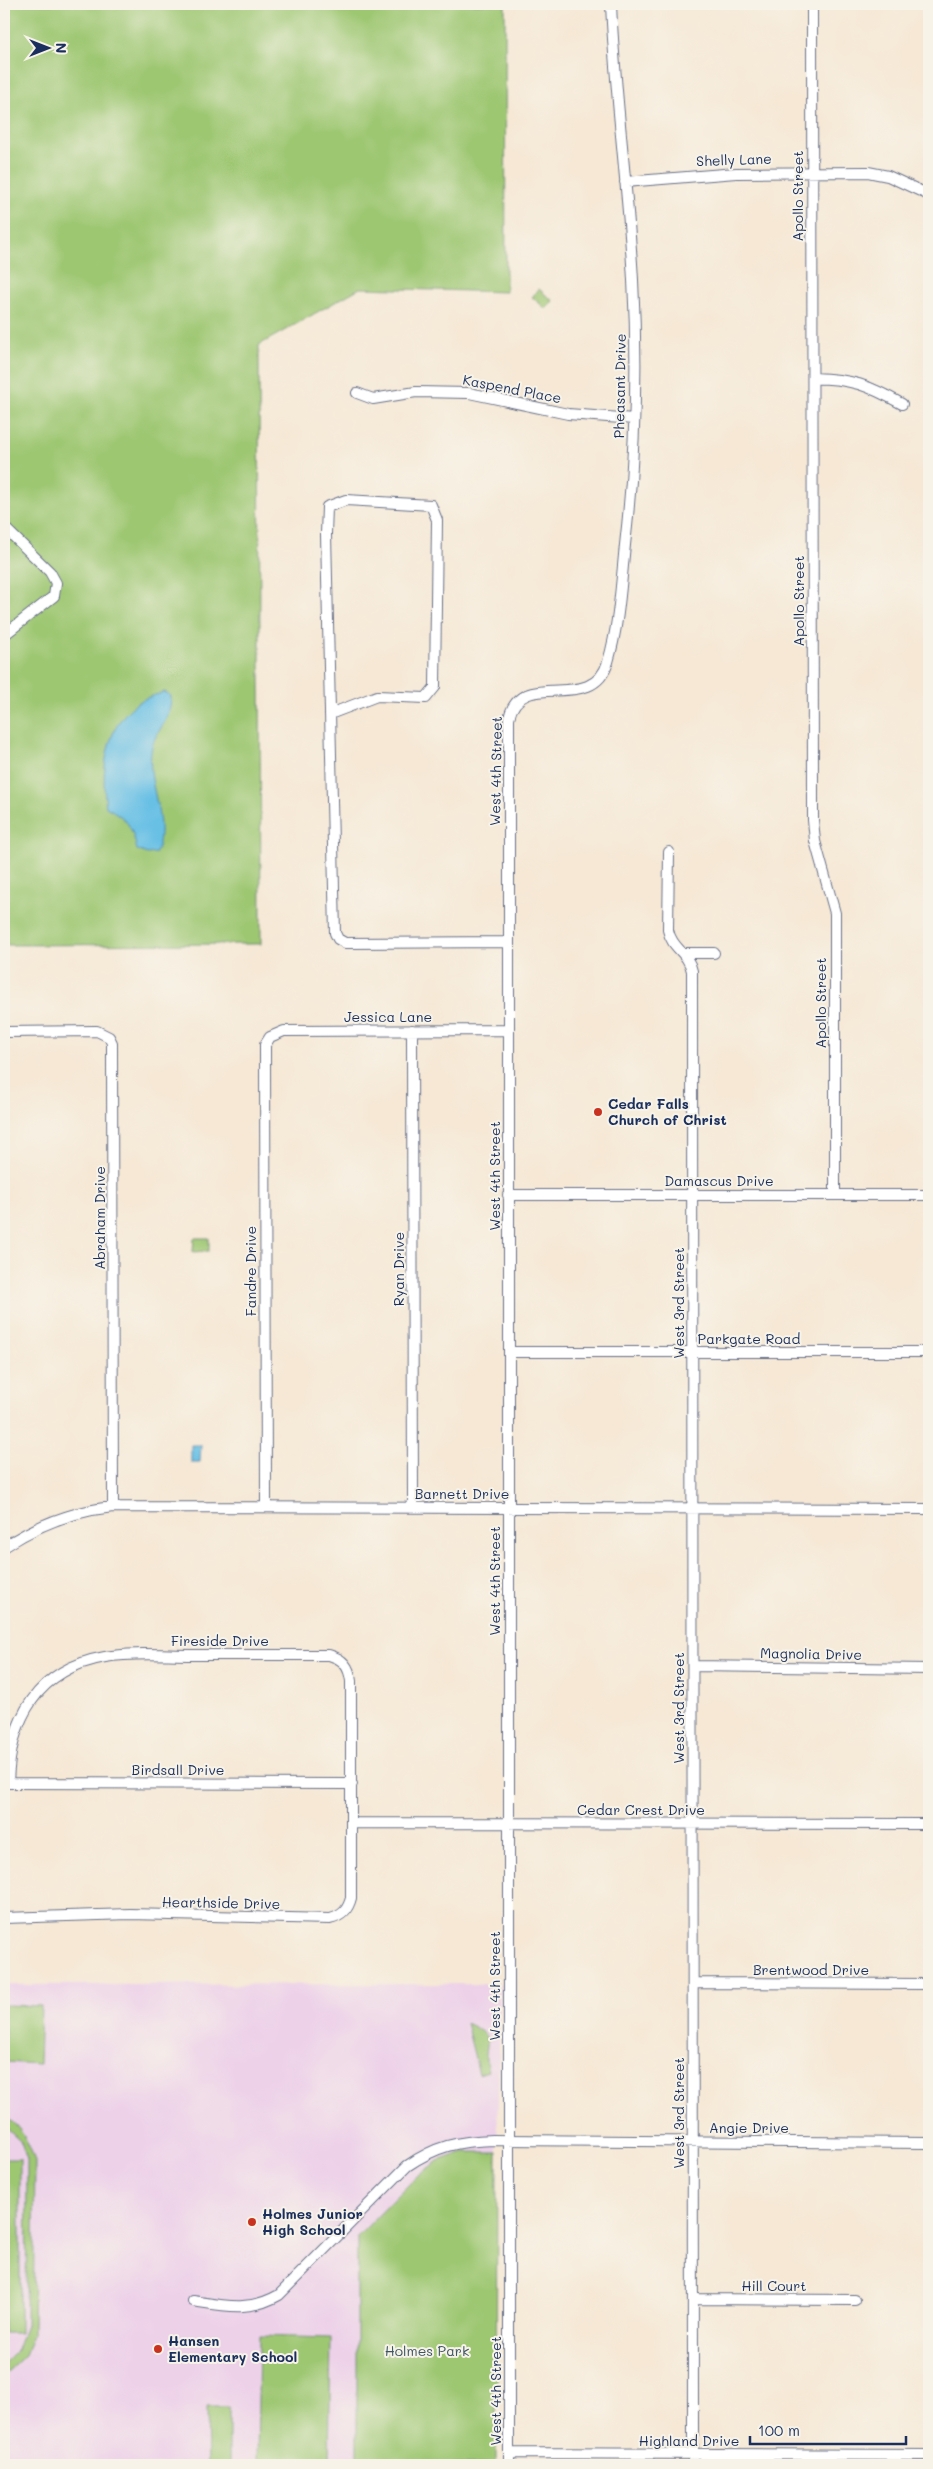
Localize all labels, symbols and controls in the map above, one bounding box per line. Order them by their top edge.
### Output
north arrow [22,22,72,72]
text: N [52,43,71,53]
street label: Shelly Lane [696,149,772,170]
street label: Apollo Street [788,151,807,242]
street label: Pheasant Drive [609,333,630,439]
street label: Kaspend Place [461,370,563,407]
street label: Apollo Street [789,556,808,647]
street label: West 4th Street [485,716,506,826]
street label: Apollo Street [811,958,830,1049]
street label: Jessica Lane [344,1007,432,1026]
place label: Cedar Falls Church of Christ [608,1094,727,1129]
marker: Cedar Falls Church of Christ [592,1106,604,1118]
street label: West 4th Street [485,1121,504,1231]
street label: Abraham Drive [90,1166,109,1270]
street label: Damascus Drive [664,1171,774,1190]
street label: Fandre Drive [241,1226,260,1316]
street label: Ryan Drive [389,1232,408,1306]
street label: West 3rd Street [669,1247,688,1359]
street label: Parkgate Road [698,1329,801,1348]
street label: Barnett Drive [415,1484,509,1503]
street label: West 4th Street [485,1526,504,1636]
street label: Fireside Drive [171,1631,269,1650]
street label: Magnolia Drive [760,1643,862,1664]
street label: West 3rd Street [669,1652,688,1764]
street label: Birdsall Drive [132,1760,224,1779]
street label: Cedar Crest Drive [577,1800,705,1819]
street label: Hearthside Drive [162,1892,280,1913]
street label: West 4th Street [485,1931,504,2041]
street label: Brentwood Drive [753,1960,869,1979]
street label: West 3rd Street [669,2057,688,2169]
street label: Angie Drive [709,2118,789,2137]
place label: Holmes Junior High School [262,2204,363,2239]
marker: Holmes Junior High School [246,2216,258,2228]
street label: Hill Court [742,2276,806,2295]
place label: Hansen Elementary School [168,2331,297,2366]
street label: West 4th Street [486,2336,505,2446]
park label: Holmes Park [385,2341,469,2360]
marker: Hansen Elementary School [152,2343,164,2355]
scale bar [750,2414,907,2446]
text: 100 m [758,2420,800,2440]
street label: Highland Drive [639,2431,739,2450]

